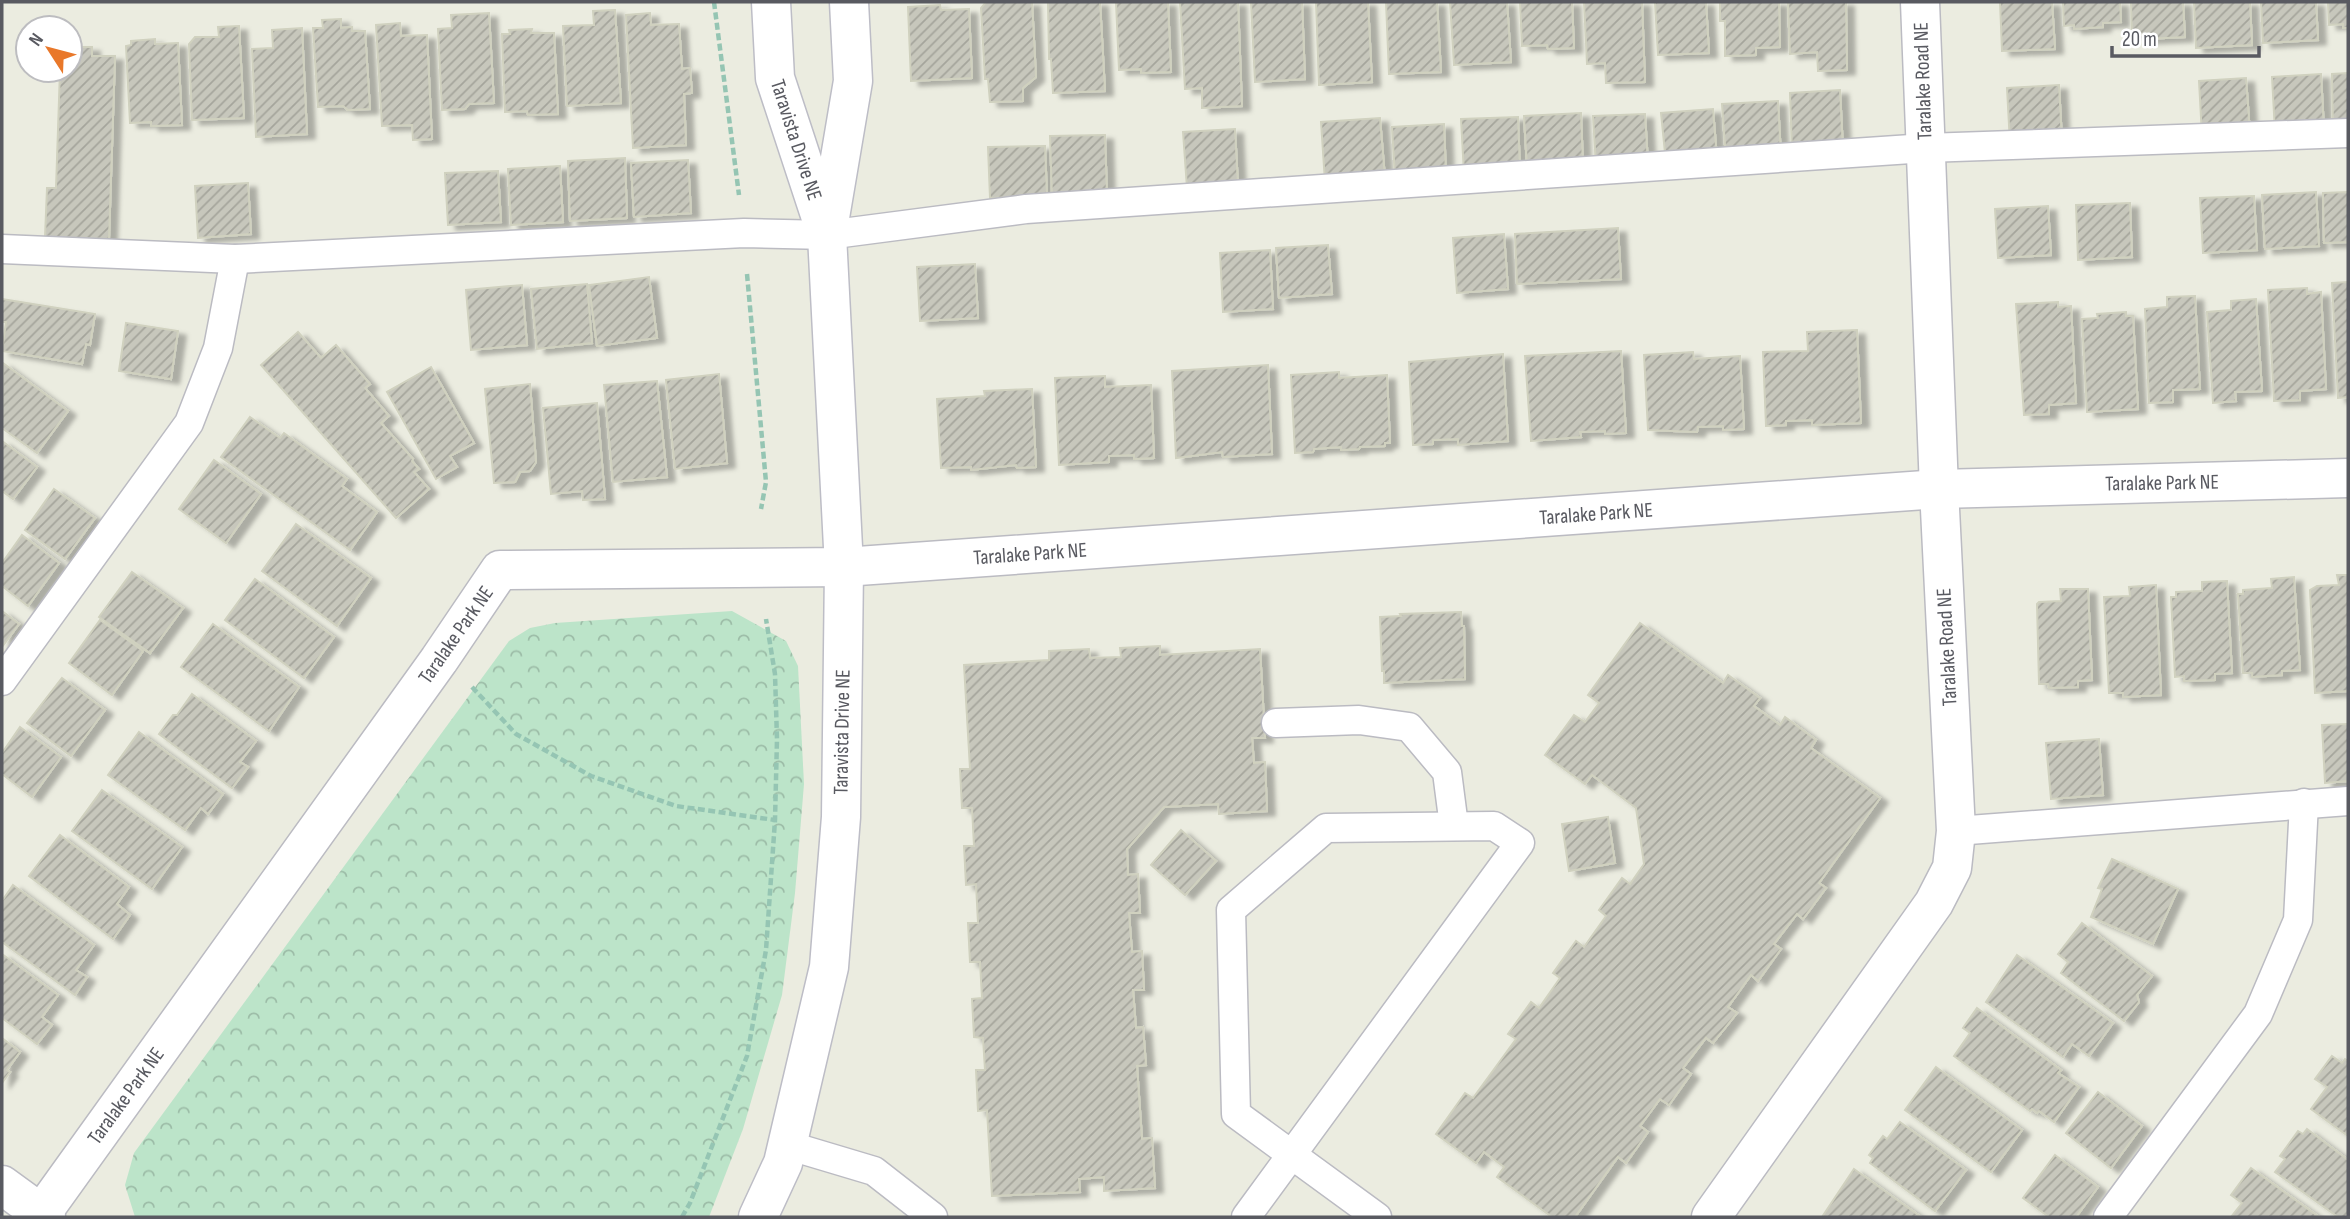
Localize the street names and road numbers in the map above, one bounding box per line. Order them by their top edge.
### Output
street label: Taralake Road NE [1908,22,1938,140]
street label: Taravista Drive NE [765,76,827,204]
street label: Taralake Park NE [2105,470,2219,496]
street label: Taralake Park NE [1538,498,1654,530]
street label: Taralake Park NE [972,538,1088,570]
street label: Taralake Park NE [413,581,499,689]
street label: Taralake Road NE [1931,587,1963,707]
street label: Taravista Drive NE [828,669,856,795]
street label: Taralake Park NE [82,1043,170,1149]

